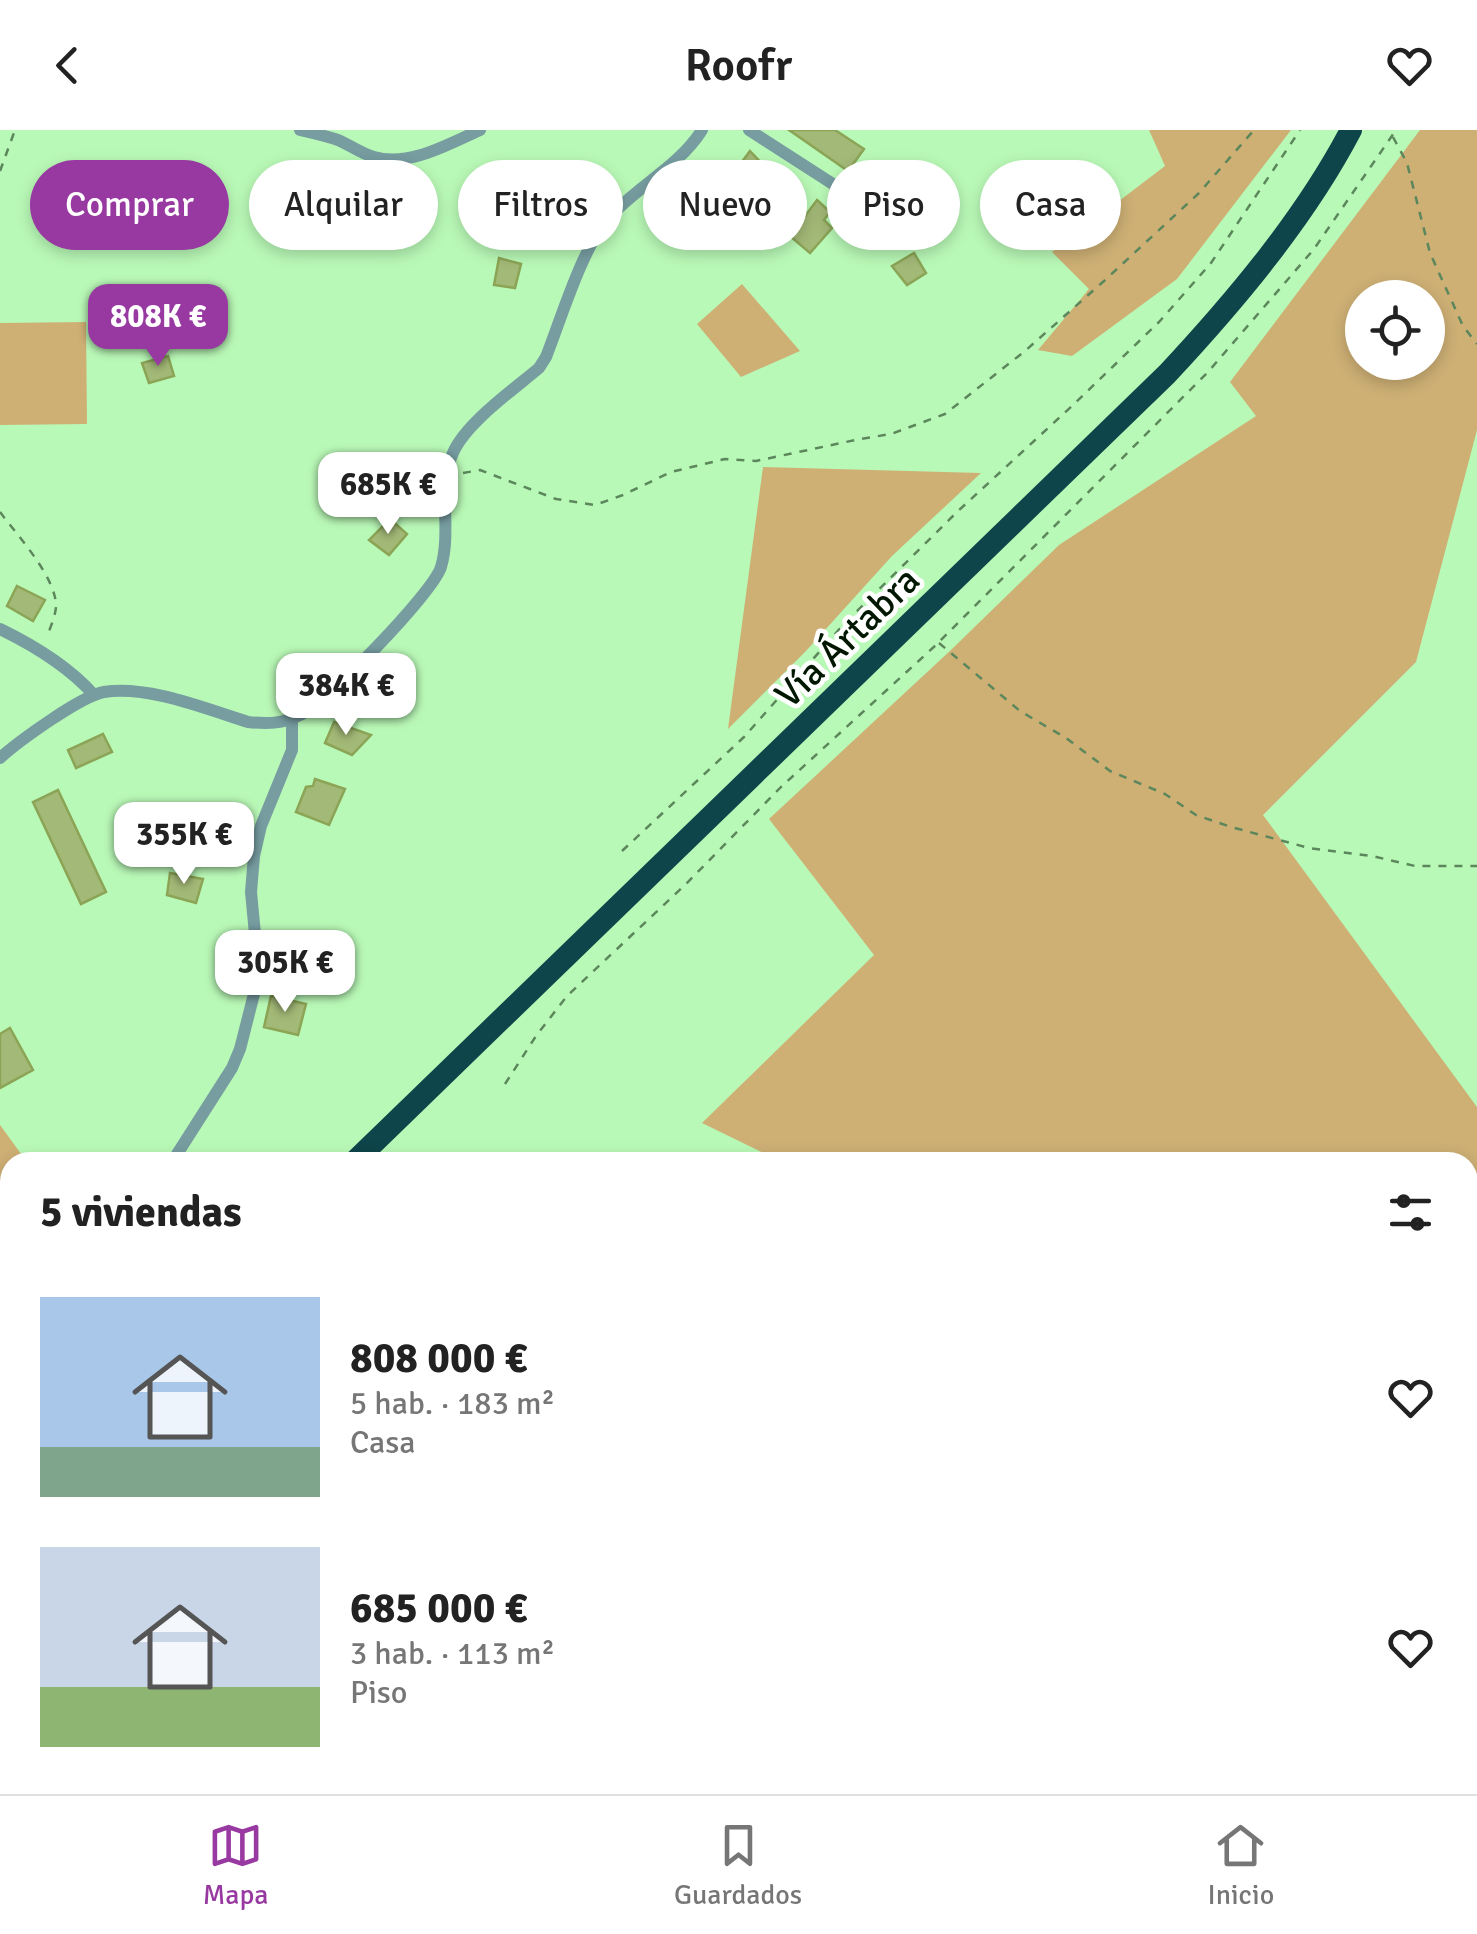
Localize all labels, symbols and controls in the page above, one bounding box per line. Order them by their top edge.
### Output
icon: back [40,38,95,93]
text: Roofr [685,38,792,93]
icon: heart [1382,38,1437,93]
chip: Comprar [30,160,229,250]
chip: Alquilar [249,160,438,250]
chip: Filtros [458,160,623,250]
chip: Nuevo [643,160,807,250]
chip: Piso [827,160,960,250]
chip: Casa [980,160,1121,250]
map controls [1345,280,1445,380]
button: locate [1345,280,1445,380]
pin: 808K € [77,284,239,369]
text: 808K € [110,297,206,336]
pin: 685K € [307,452,469,537]
text: 685K € [340,465,436,504]
street label: Vía Ártabra [765,557,930,718]
pin: 384K € [265,653,427,738]
text: 384K € [298,666,394,705]
pin: 355K € [103,802,265,887]
text: 355K € [136,815,232,854]
pin: 305K € [204,930,366,1015]
text: 305K € [237,943,333,982]
icon: filters [1383,1185,1438,1240]
text: 5 viviendas [40,1187,242,1238]
text: 808 000 € [350,1333,527,1384]
icon: home [120,1337,240,1457]
icon: heart [1383,1370,1438,1425]
text: 5 hab. · 183 m² [350,1384,555,1423]
text: Casa [350,1423,416,1462]
text: 685 000 € [350,1583,527,1634]
icon: home [120,1587,240,1707]
icon: heart [1383,1620,1438,1675]
text: 3 hab. · 113 m² [350,1634,555,1673]
text: Piso [350,1673,407,1712]
tab: Mapa [203,1818,269,1912]
tab: Guardados [674,1818,802,1912]
tab: Inicio [1208,1818,1274,1912]

